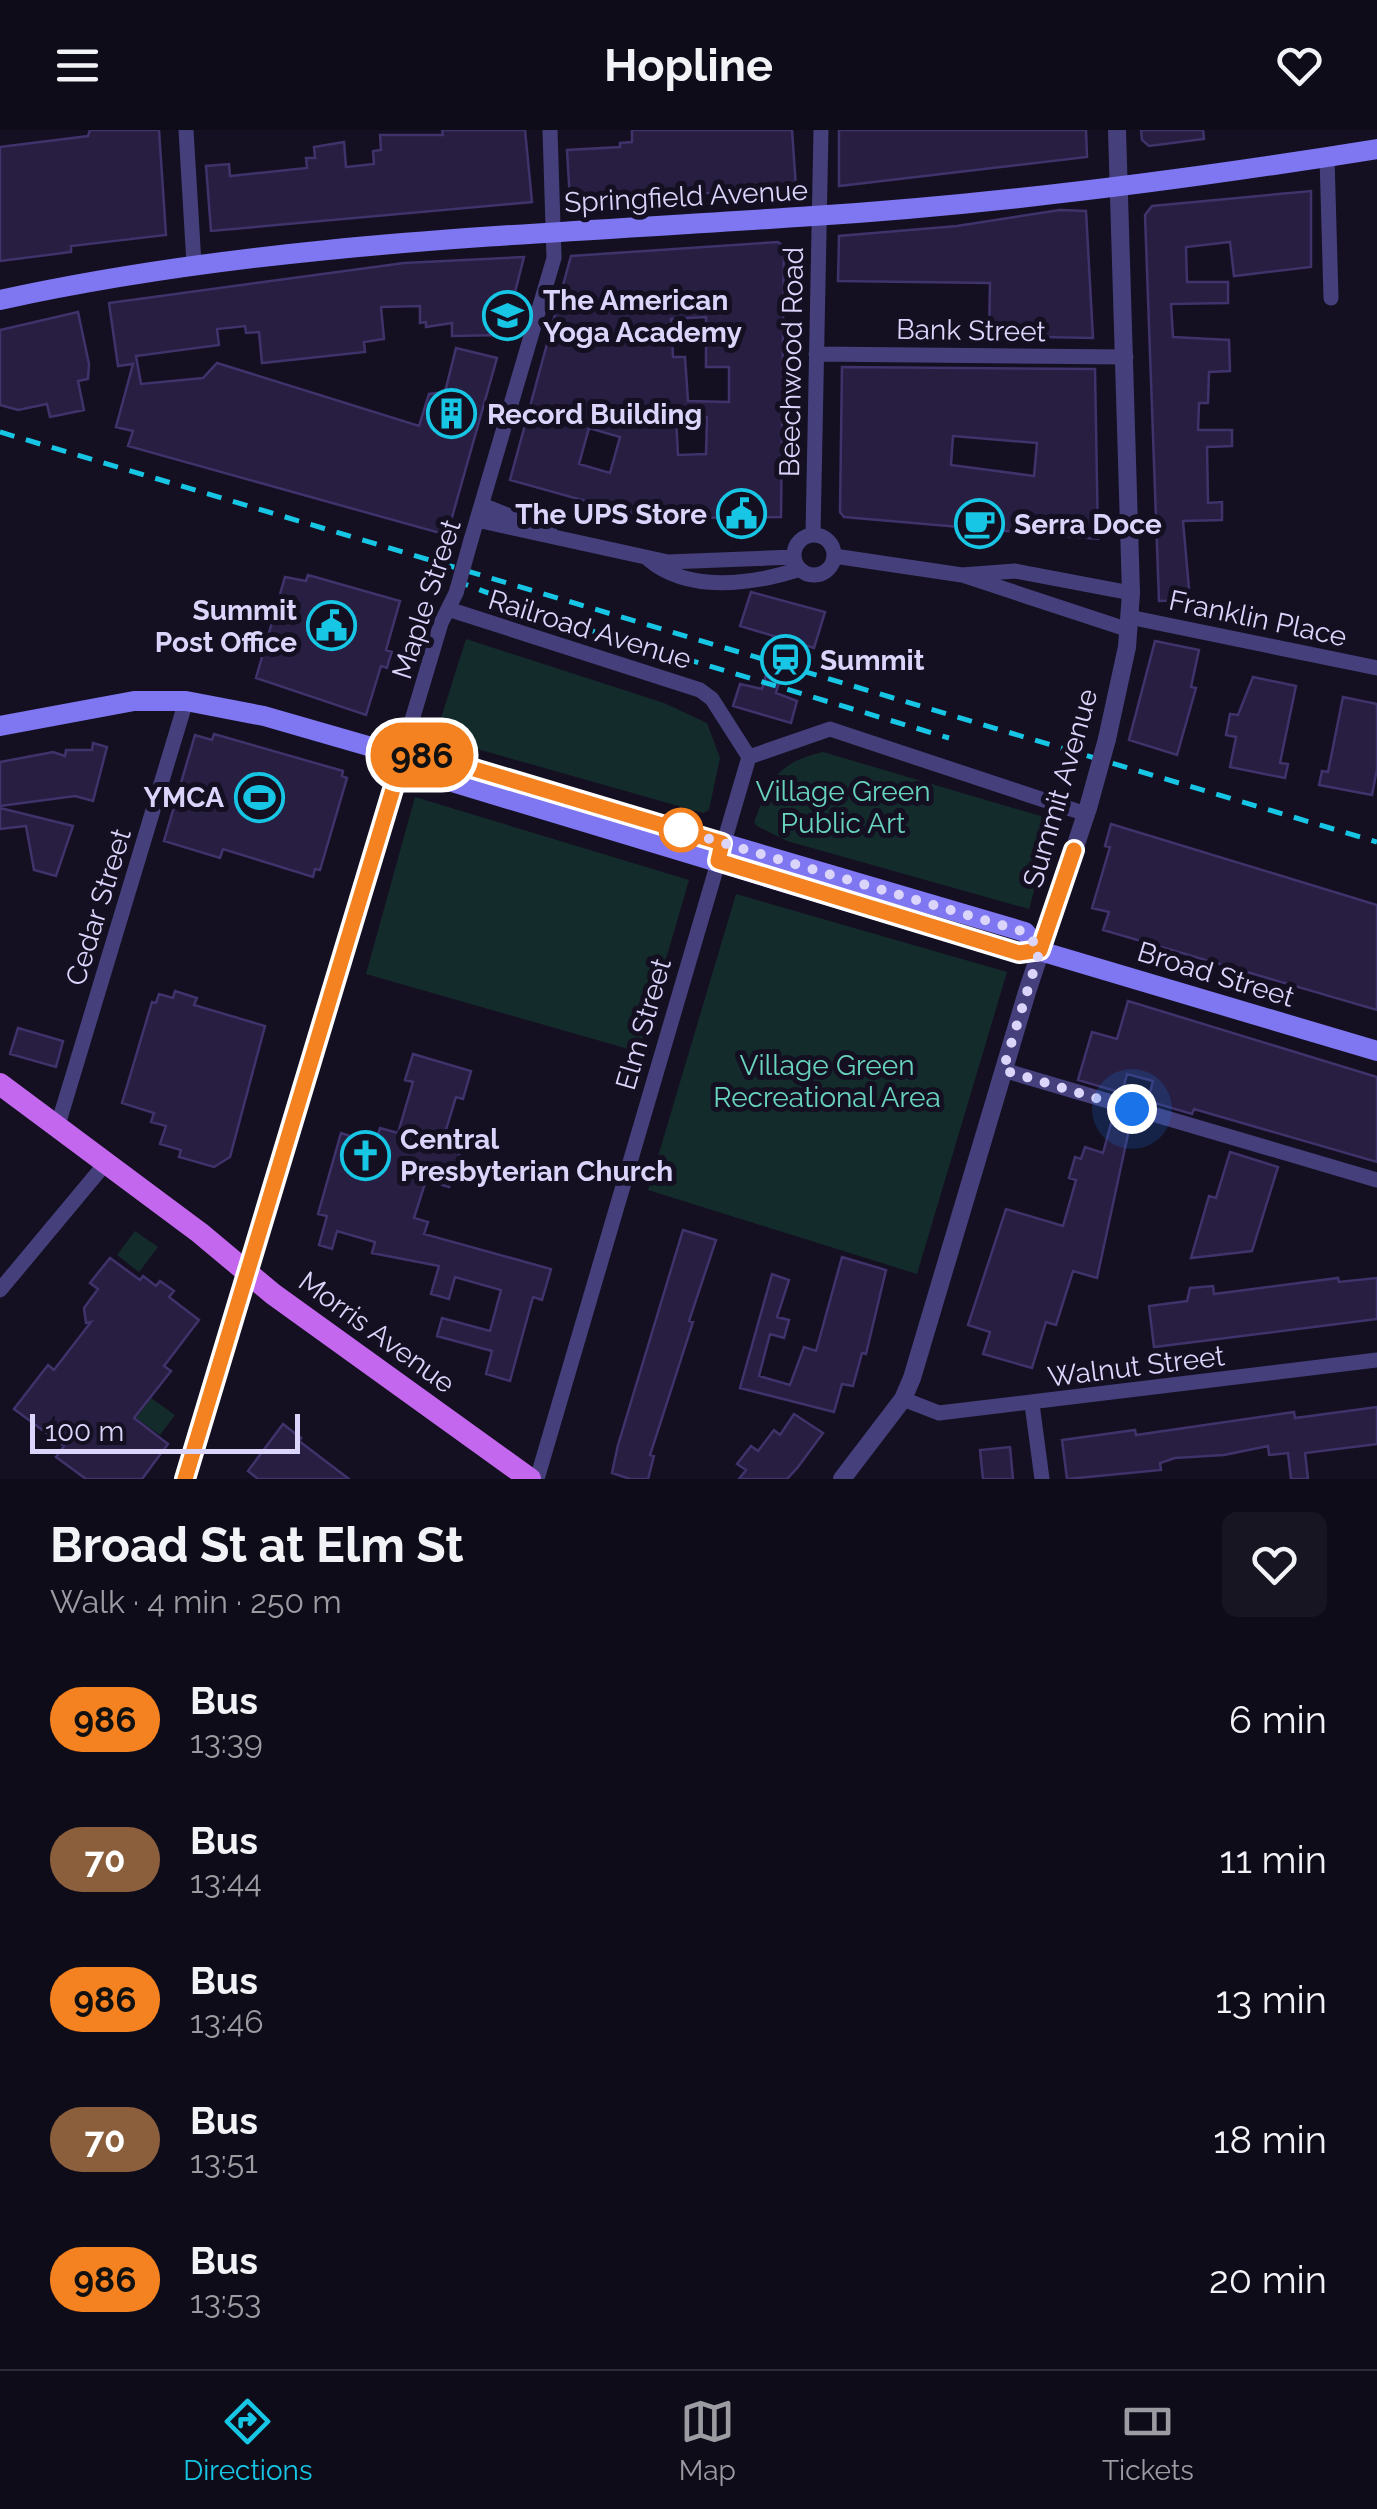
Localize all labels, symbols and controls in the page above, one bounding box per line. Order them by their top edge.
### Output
icon: menu [50,38,105,93]
icon: heart [1272,38,1327,93]
text: Hopline [604,39,773,92]
street label: Springfield Avenue [563,174,809,219]
street label: Beechwood Road [773,247,810,477]
place label: The American Yoga Academy [543,284,742,349]
school or university icon: The American Yoga Academy [482,290,534,342]
street label: Bank Street [896,313,1047,348]
building icon: Record Building [426,388,478,440]
place label: Record Building [487,398,702,431]
public building icon: The UPS Store [716,488,768,540]
place label: The UPS Store [515,498,707,531]
cafe icon: Serra Doce [953,498,1005,550]
place label: Serra Doce [1014,508,1162,541]
street label: Maple Street [385,515,468,683]
street label: Railroad Avenue [484,583,695,676]
street label: Franklin Place [1166,584,1350,653]
place label: Summit Post Office [155,594,297,659]
public building icon: Summit Post Office [306,600,358,652]
station icon: Summit [759,634,811,686]
place label: Summit [820,644,925,677]
street label: Summit Avenue [1016,685,1105,891]
line badge: 986 [364,722,480,788]
text: 986 [390,735,454,776]
sports icon: YMCA [233,771,285,823]
park label: Village Green Public Art [755,775,931,840]
place label: YMCA [144,781,224,814]
unlabelled marker [660,809,702,851]
street label: Cedar Street [59,824,138,990]
street label: Broad Street [1134,935,1299,1014]
street label: Elm Street [609,954,678,1094]
park label: Village Green Recreational Area [713,1049,941,1114]
your location [1107,1084,1157,1134]
place label: Central Presbyterian Church [400,1123,673,1188]
church icon: Central Presbyterian Church [339,1129,391,1181]
street label: Morris Avenue [292,1265,461,1400]
street label: Walnut Street [1046,1339,1227,1394]
scale bar [30,1409,300,1454]
text: 100 m [45,1415,124,1448]
button: heart [1222,1512,1327,1617]
text: Broad St at Elm St [50,1517,464,1573]
text: Walk · 4 min · 250 m [50,1583,342,1620]
text: Bus [190,1678,258,1723]
text: 6 min [1229,1697,1327,1742]
text: 986 [73,1699,137,1740]
text: 13:39 [190,1723,263,1760]
text: Bus [190,1818,258,1863]
text: 11 min [1219,1837,1327,1882]
text: 70 [84,1839,126,1880]
text: 13:44 [190,1863,262,1900]
text: Bus [190,1958,258,2003]
text: 13 min [1215,1977,1327,2022]
text: 986 [73,1979,137,2020]
text: 13:46 [190,2003,264,2040]
text: Bus [190,2098,258,2143]
text: 18 min [1213,2117,1327,2162]
text: 70 [84,2119,126,2160]
text: 13:51 [190,2143,258,2180]
text: Bus [190,2238,258,2283]
text: 20 min [1209,2257,1327,2302]
text: 986 [73,2259,137,2300]
text: 13:53 [190,2283,261,2320]
tab: Directions [183,2394,312,2487]
tab: Map [679,2394,736,2487]
tab: Tickets [1102,2394,1194,2487]

